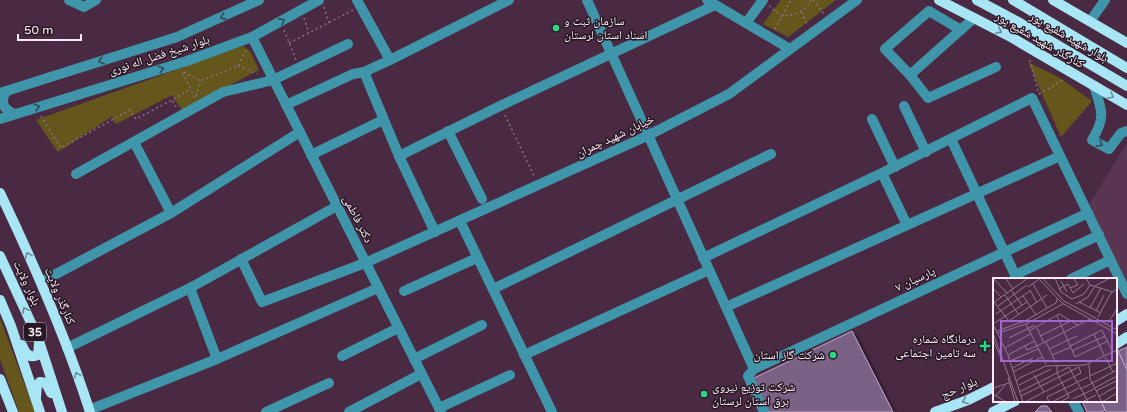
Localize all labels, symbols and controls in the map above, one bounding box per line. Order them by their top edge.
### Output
street label: کنارگذر شهید شفیع پور [992,8,1087,71]
street label: بلوار شهید شفیع پور [1026,8,1111,65]
one-way arrow [220,12,228,20]
place label: سازمان ثبت و اسناد استان لرستان [564,14,647,42]
scale bar [18,16,81,42]
one-way arrow [278,18,285,25]
text: 50 m [24,23,53,37]
marker: سازمان ثبت و اسناد استان لرستان [551,23,561,33]
one-way arrow [995,26,1002,33]
street label: بلوار شیخ فضل اله نوری [107,32,211,78]
one-way arrow [98,56,105,65]
one-way arrow [158,65,165,74]
one-way arrow [1107,91,1114,98]
one-way arrow [34,103,41,112]
street label: خیابان شهید چمران [574,112,657,161]
one-way arrow [1096,140,1103,147]
street label: دکتر فاطمی [340,193,376,245]
one-way arrow [25,251,33,259]
street label: بلوار ولایت [10,258,44,308]
street label: پارسیان ۷ [893,263,938,295]
street label: کنارگذر ولایت [42,265,78,327]
inset map [993,278,1117,402]
one-way arrow [22,306,30,314]
road number: 35 [24,323,46,341]
place label: درمانگاه شماره سه تامین اجتماعی [895,332,976,360]
marker: درمانگاه شماره سه تامین اجتماعی [979,340,991,352]
place label: شرکت گاز استان [753,348,825,362]
marker: شرکت گاز استان [828,350,838,360]
one-way arrow [73,372,81,379]
street label: بلوار حج [939,374,979,402]
place label: شرکت توزیع نیروی برق استان لرستان [712,380,796,408]
marker: شرکت توزیع نیروی برق استان لرستان [699,389,709,399]
one-way arrow [961,396,968,404]

